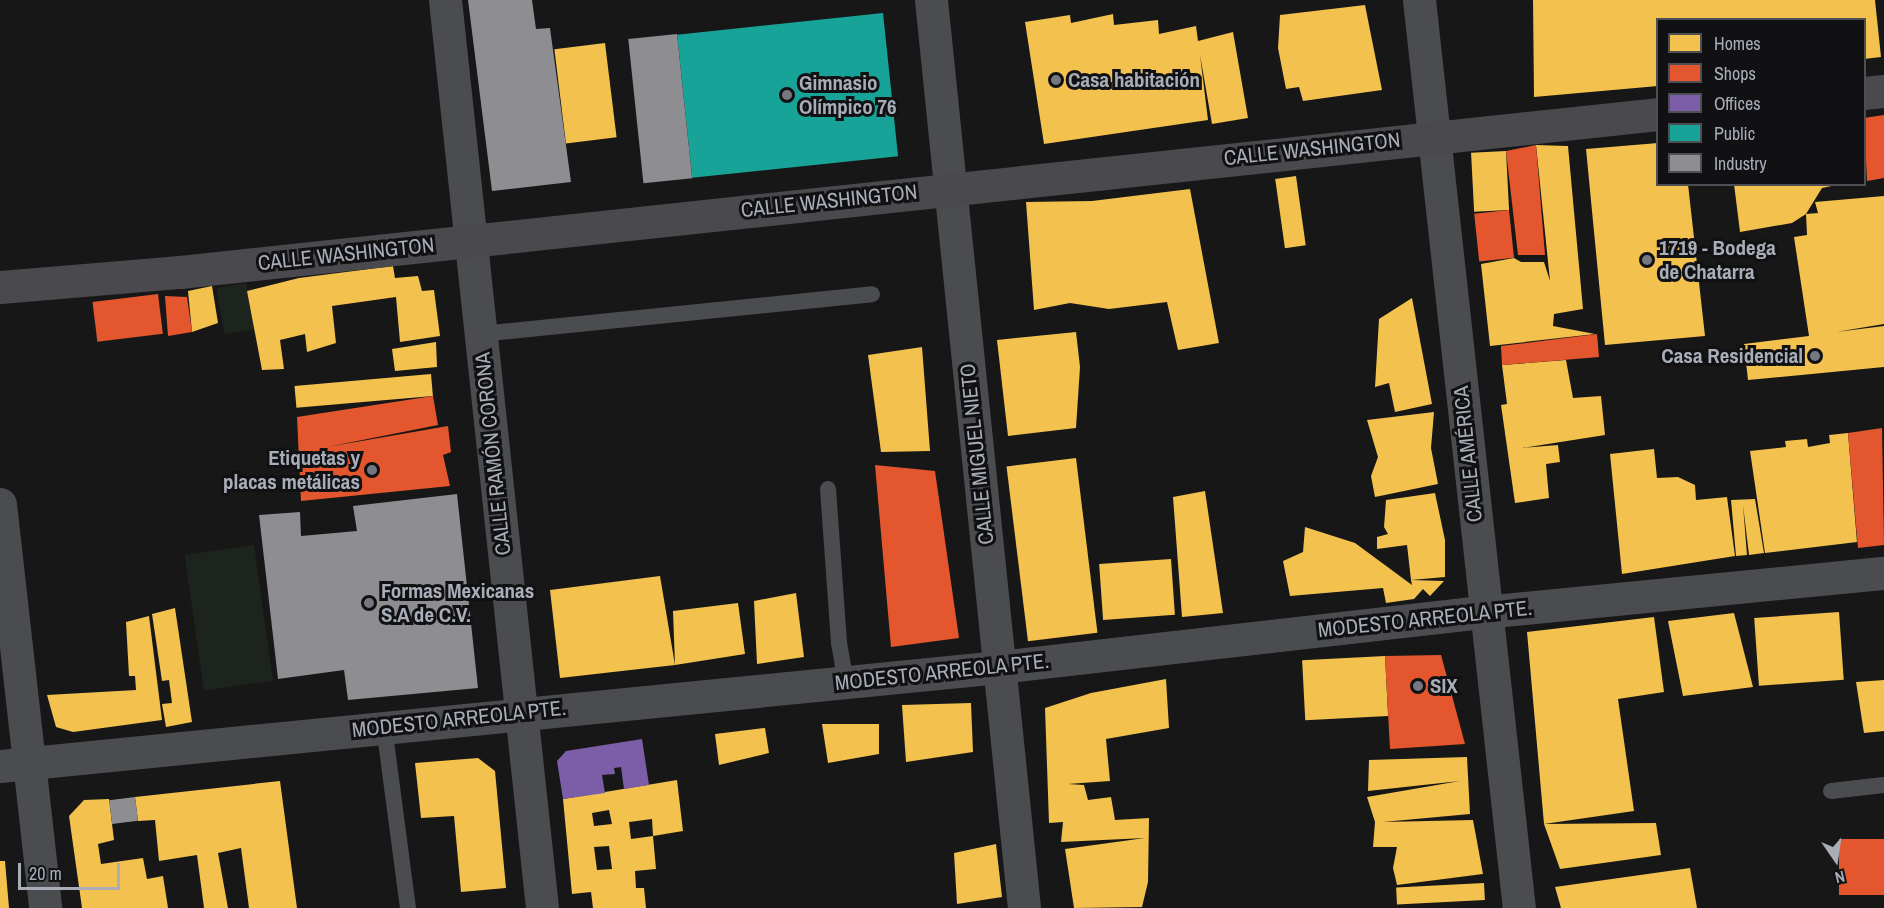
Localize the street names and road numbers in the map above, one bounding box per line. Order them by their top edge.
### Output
street label: CALLE WASHINGTON [1223,127,1401,171]
street label: CALLE WASHINGTON [740,179,918,223]
street label: CALLE WASHINGTON [257,232,435,276]
street label: CALLE RAMÓN CORONA [470,351,516,557]
street label: CALLE MIGUEL NIETO [955,362,999,546]
street label: CALLE AMÉRICA [1448,384,1488,524]
street label: MODESTO ARREOLA PTE. [1316,595,1534,643]
street label: MODESTO ARREOLA PTE. [833,648,1051,696]
street label: MODESTO ARREOLA PTE. [350,695,568,743]

